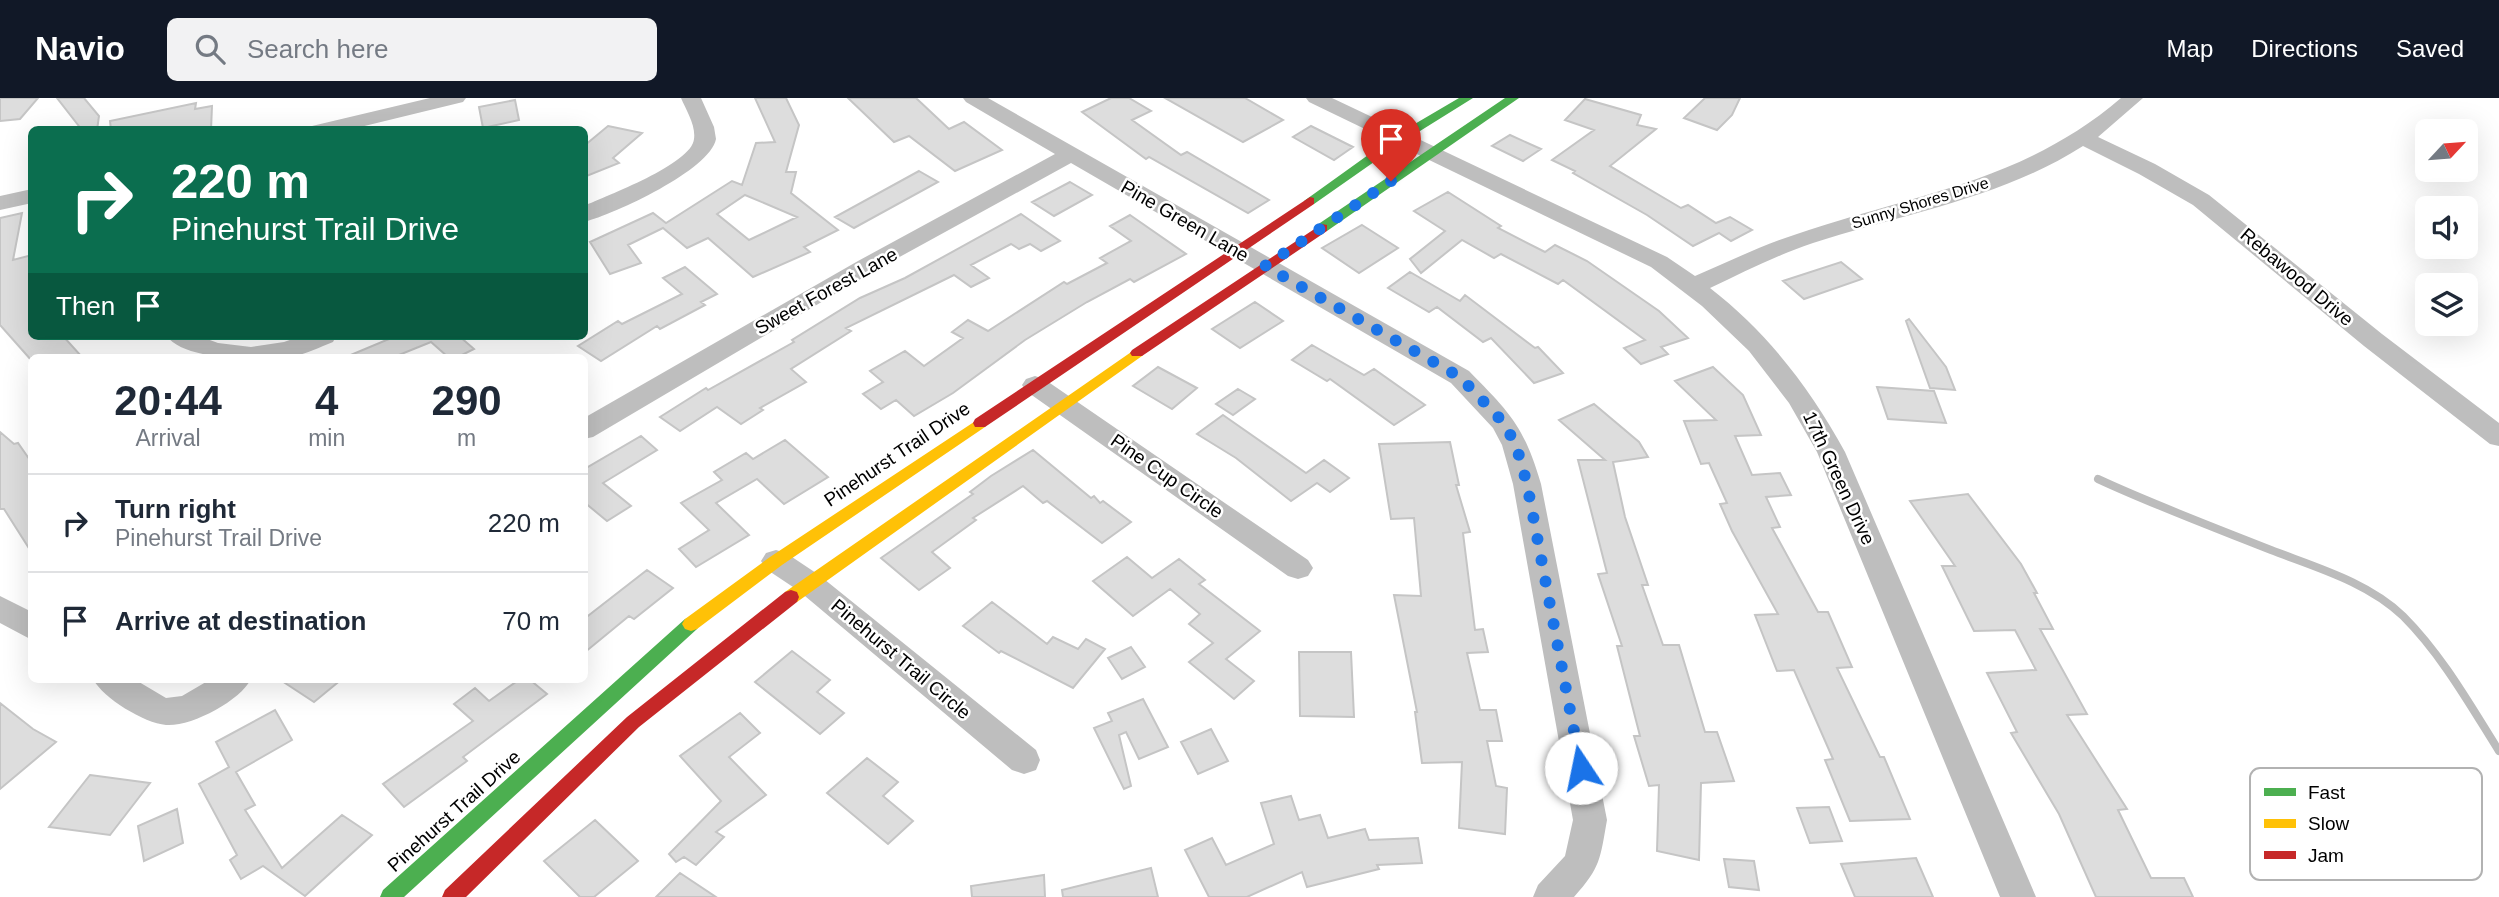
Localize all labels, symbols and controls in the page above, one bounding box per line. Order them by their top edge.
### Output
search box [167,18,657,81]
text: Navio [35,30,125,67]
icon: search [191,30,229,68]
text: Search here [247,34,389,64]
text: Map [2167,35,2213,62]
text: Directions [2251,35,2358,62]
text: Saved [2396,35,2464,62]
pin [1361,109,1421,181]
north arrow [2415,119,2478,182]
map controls [2415,119,2478,336]
icon: arrive [1372,120,1410,158]
icon: right [56,154,147,245]
text: 220 m [171,154,310,208]
street label: Sunny Shores Drive [1849,174,1991,232]
street label: Pine Green Lane [1118,176,1252,266]
button: sound [2415,196,2478,259]
text: Pinehurst Trail Drive [171,211,459,247]
street label: Rebawood Drive [2236,224,2358,330]
street label: Sweet Forest Lane [751,243,901,339]
button: layers [2415,273,2478,336]
icon: arrive [129,287,167,325]
text: Then [56,291,115,321]
text: 20:44 [114,377,222,424]
text: 4 [315,377,338,424]
text: 290 [432,377,502,424]
street label: Pinehurst Trail Drive [820,397,974,511]
street label: 17th Green Drive [1799,408,1879,548]
text: Arrival [135,425,201,451]
text: min [308,425,345,451]
text: m [457,425,476,451]
street label: Pine Cup Circle [1107,430,1227,522]
text: Turn right [115,494,236,524]
icon: right [56,504,94,542]
text: 220 m [488,508,560,538]
text: Pinehurst Trail Drive [115,525,322,551]
street label: Pinehurst Trail Circle [827,595,975,723]
icon: arrive [56,602,94,640]
text: Arrive at destination [115,606,366,636]
text: 70 m [502,606,560,636]
position arrow [1544,731,1618,805]
street label: Pinehurst Trail Drive [383,746,525,876]
legend [2250,768,2482,880]
text: Fast [2308,782,2346,803]
text: Slow [2308,813,2349,834]
text: Jam [2308,845,2344,866]

